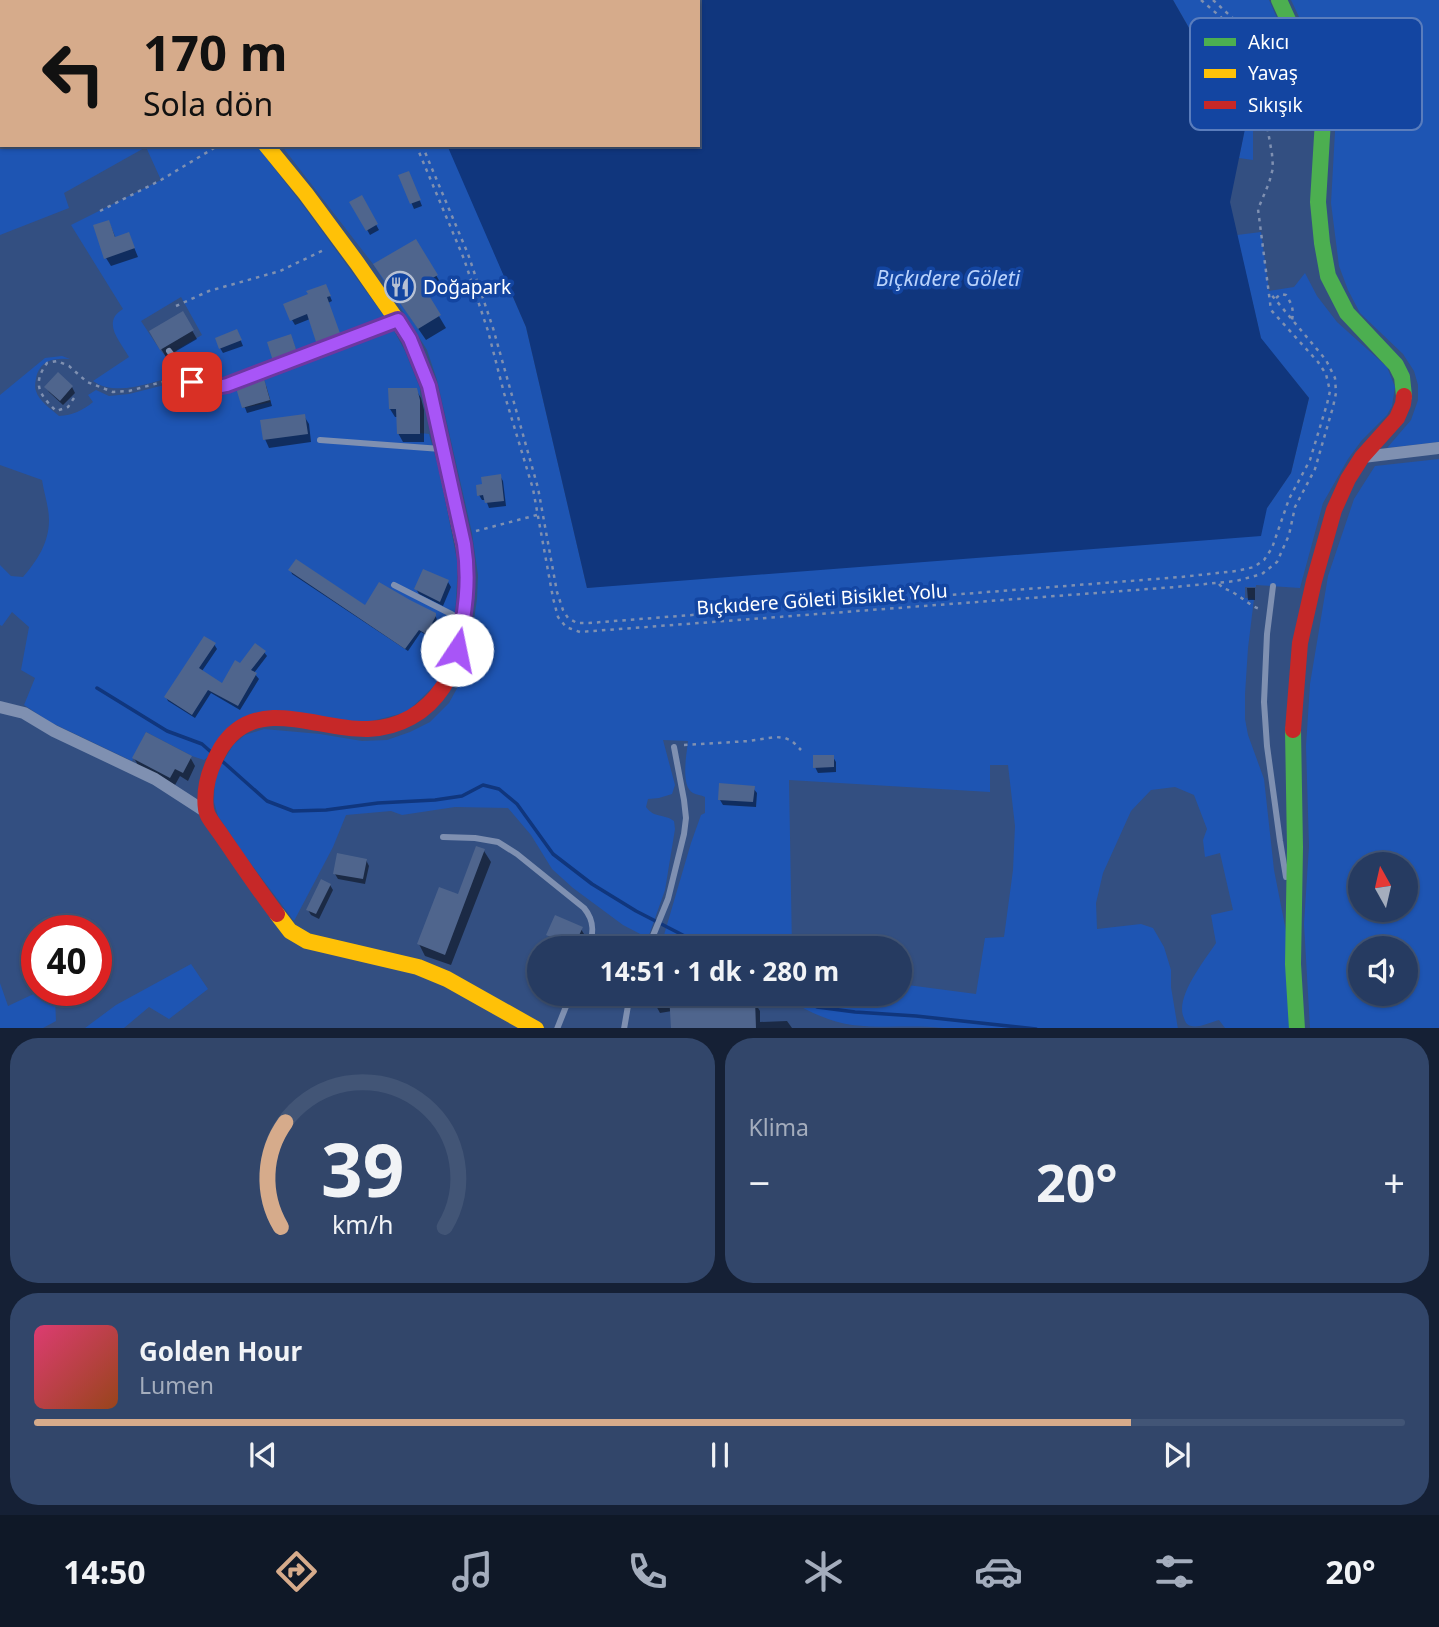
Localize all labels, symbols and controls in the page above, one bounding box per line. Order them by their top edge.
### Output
legend [1190,18,1422,130]
text: 170 m [143,19,288,85]
icon: left [28,28,119,119]
text: Akıcı [1248,29,1289,55]
text: Yavaş [1248,60,1298,86]
text: Sola dön [143,82,273,125]
text: Sıkışık [1248,92,1303,118]
water label: Bıçkıdere Göleti [876,264,1021,292]
restaurant icon: Doğapark [383,270,417,304]
place label: Doğapark [423,274,511,300]
pin [162,352,222,412]
icon: arrive [173,363,211,401]
street label: Bıçkıdere Göleti Bisiklet Yolu [696,577,948,621]
position arrow [420,613,494,687]
north arrow [1348,852,1418,922]
map controls [1348,852,1418,1006]
speed limit sign: 40 [21,915,112,1006]
button: sound [1348,936,1418,1006]
text: 14:51 · 1 dk · 280 m [600,953,839,989]
text: Klima [749,1111,809,1143]
text: 39 [321,1119,404,1218]
text: 20° [1036,1146,1118,1217]
text: − [749,1156,770,1208]
text: + [1383,1156,1405,1208]
text: km/h [331,1206,393,1240]
text: Golden Hour [139,1333,302,1369]
text: Lumen [139,1369,214,1401]
icon: previous [244,1436,282,1474]
icon: pause [701,1436,739,1474]
icon: next [1158,1436,1196,1474]
icon: directions [272,1547,321,1596]
icon: music [448,1547,497,1596]
icon: phone [623,1547,672,1596]
icon: climate [799,1547,848,1596]
icon: car [974,1547,1023,1596]
icon: filters [1150,1547,1199,1596]
text: 14:50 [63,1550,146,1593]
text: 20° [1325,1550,1376,1593]

